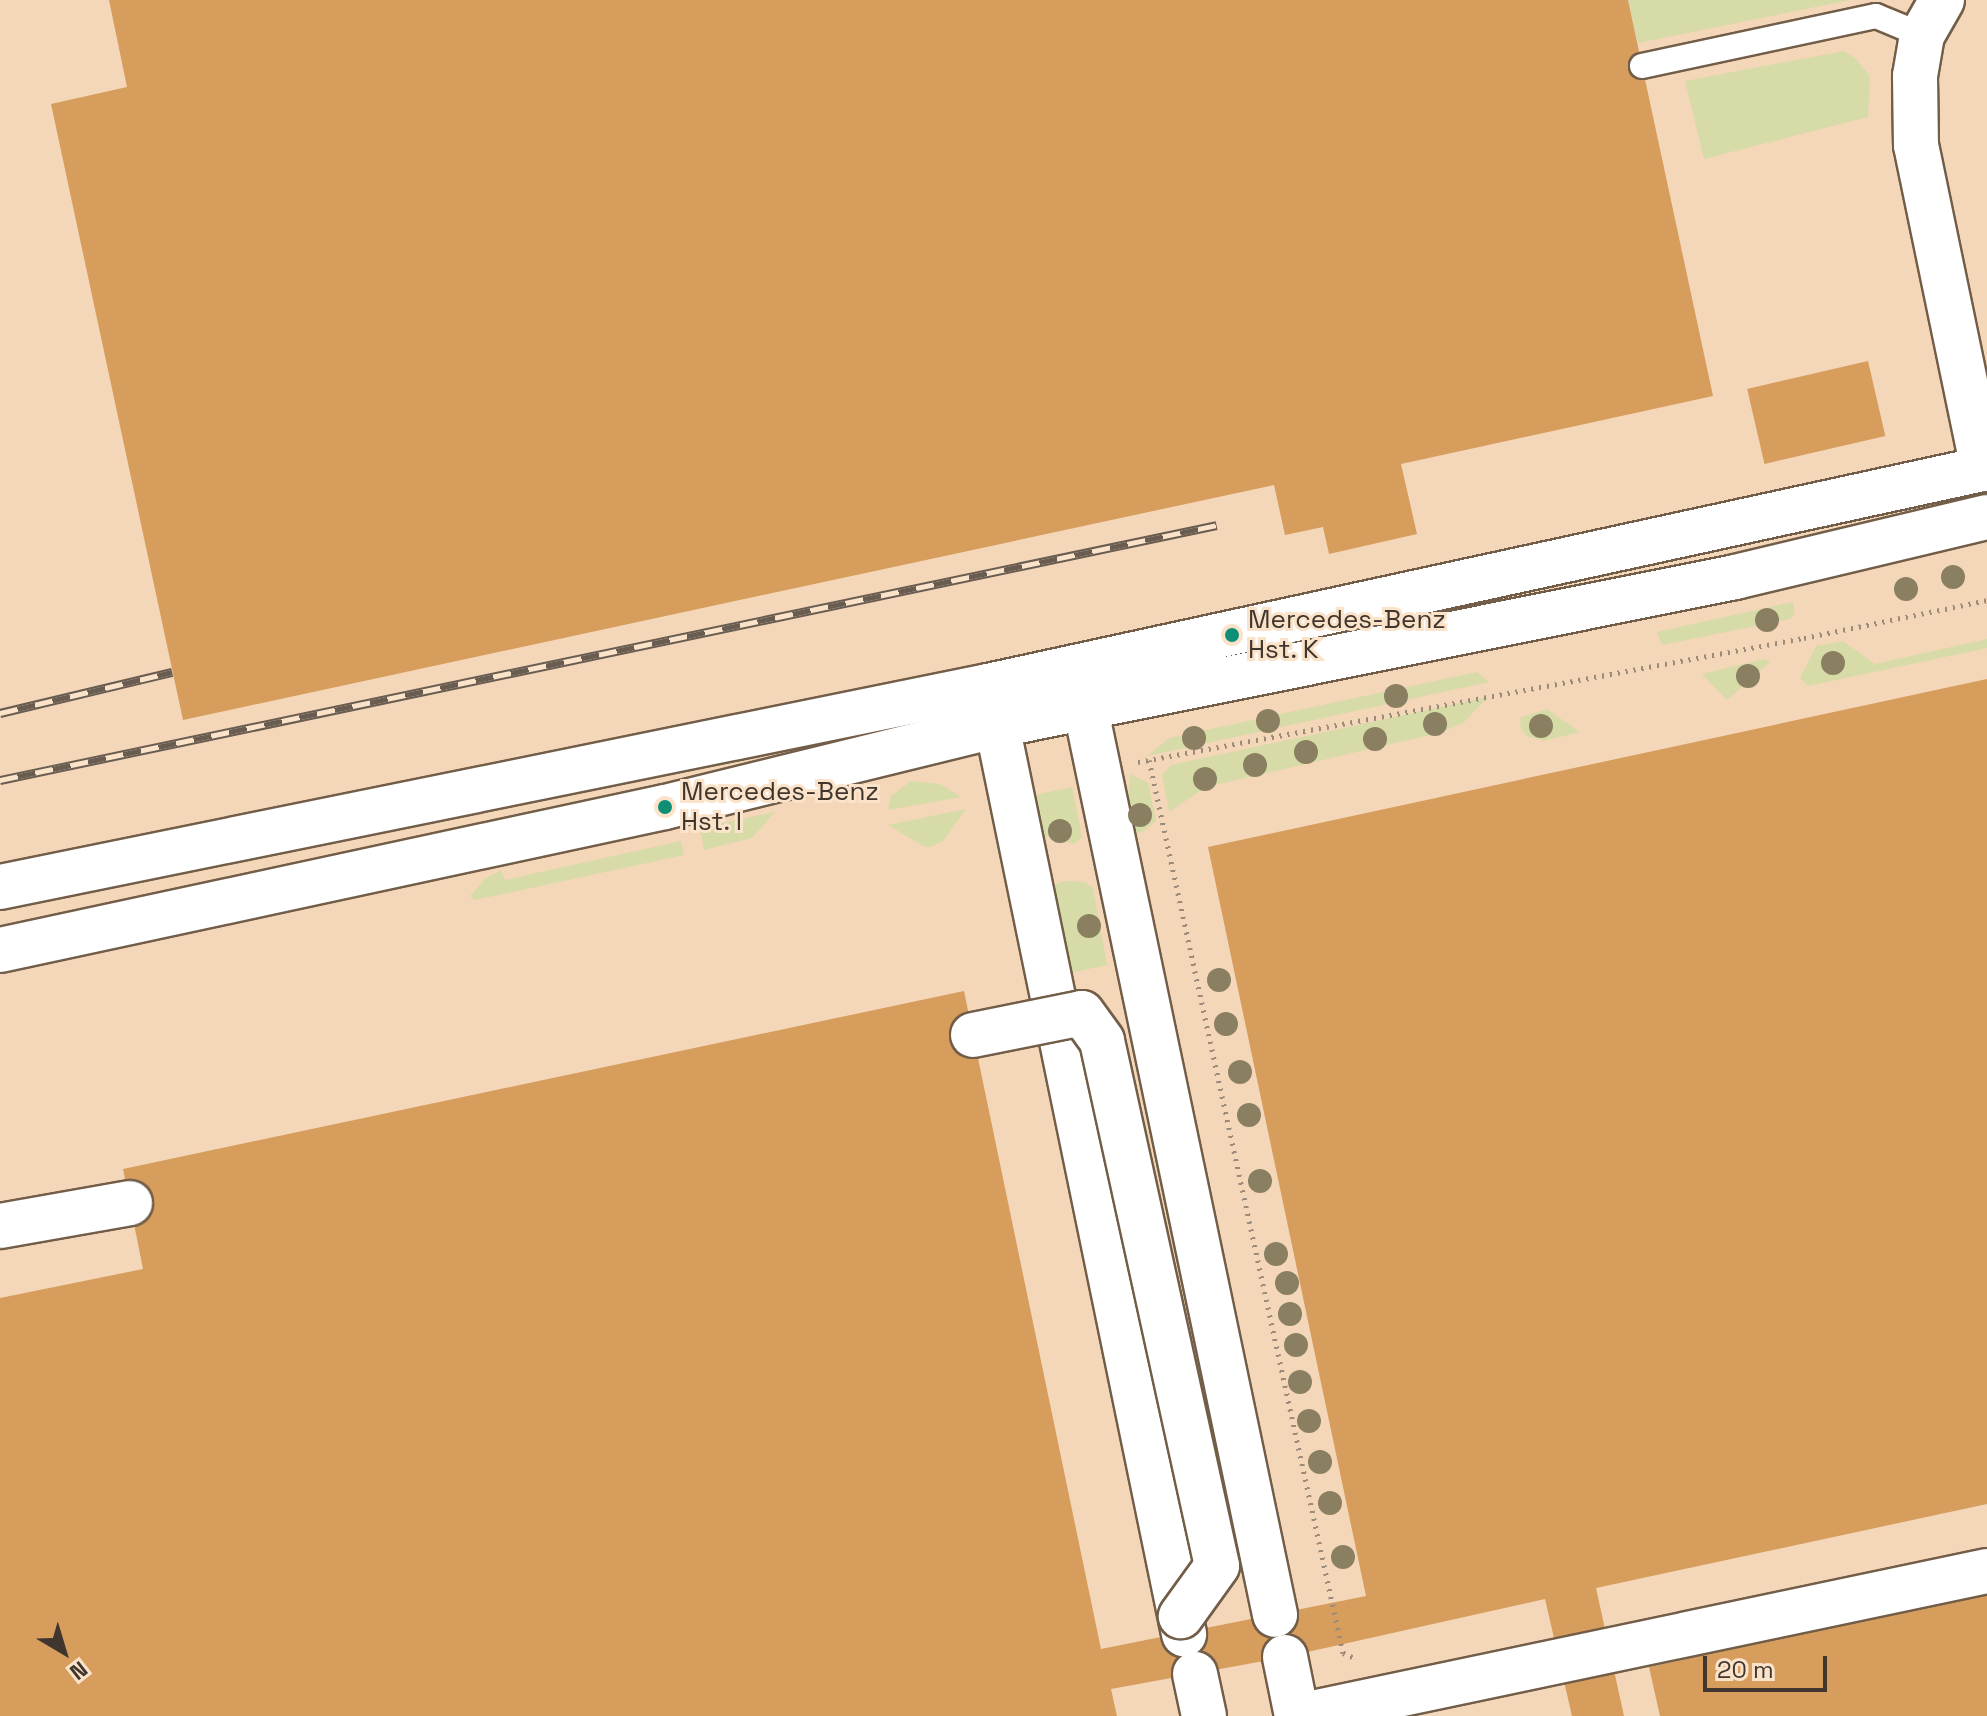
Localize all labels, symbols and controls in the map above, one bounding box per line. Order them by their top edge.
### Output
place label: Mercedes-Benz Hst. K [1248,604,1446,666]
marker: Mercedes-Benz Hst. K [1223,626,1241,644]
place label: Mercedes-Benz Hst. I [681,776,879,838]
marker: Mercedes-Benz Hst. I [656,798,674,816]
north arrow [24,1612,104,1692]
scale bar [1707,1640,1831,1690]
text: 20 m [1717,1654,1774,1685]
text: N [64,1655,93,1686]

